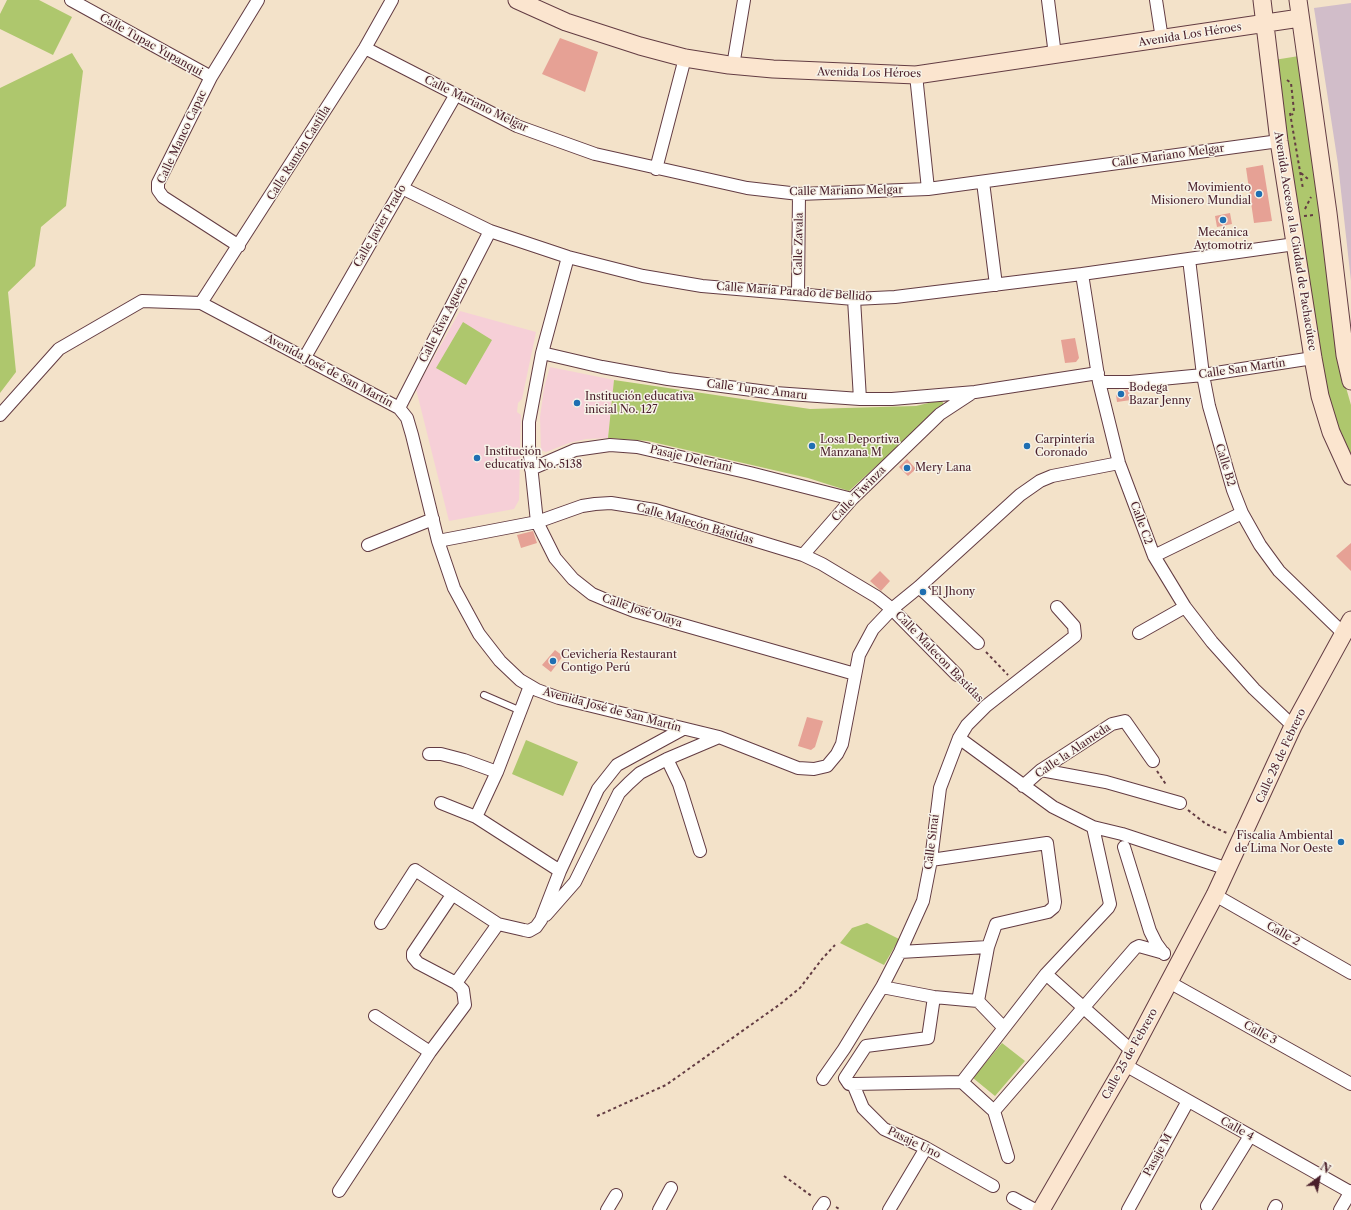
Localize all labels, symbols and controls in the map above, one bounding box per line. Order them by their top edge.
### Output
street label: Calle Tupac Yupanqui [97,11,205,79]
street label: Avenida Los Héroes [1138,20,1242,50]
street label: Avenida Los Héroes [817,65,921,81]
street label: Calle Mariano Melgar [422,73,530,135]
street label: Calle Manco Capac [155,88,209,186]
street label: Calle Ramón Castilla [264,103,334,203]
street label: Avenida Acceso a la Ciudad de Pachacútec [1271,130,1319,352]
street label: Calle Mariano Melgar [1111,142,1225,170]
place label: Movimiento Misionero Mundial [1151,181,1251,207]
street label: Calle Javier Prado [351,182,409,270]
street label: Calle Mariano Melgar [789,183,903,199]
marker: Movimiento Misionero Mundial [1254,189,1264,199]
street label: Calle Zavala [792,212,806,276]
marker: Mecánica Aytomotriz [1218,215,1228,225]
place label: Mecánica Aytomotriz [1194,226,1252,252]
street label: Calle Riva Aguero [417,275,471,365]
street label: Calle María Parado de Bellido [716,280,872,304]
street label: Avenida José de San Martín [263,332,395,410]
street label: Calle San Martín [1198,356,1286,382]
street label: Calle Tupac Amaru [706,377,808,403]
place label: Bodega Bazar Jenny [1129,381,1191,407]
marker: Bodega Bazar Jenny [1116,389,1126,399]
place label: Institución educativa inicial No. 127 [585,390,694,416]
marker: Institución educativa inicial No. 127 [572,398,582,408]
place label: Losa Deportiva Manzana M [820,433,899,459]
place label: Carpintería Coronado [1035,433,1095,459]
marker: Losa Deportiva Manzana M [807,441,817,451]
marker: Carpintería Coronado [1022,441,1032,451]
street label: Calle B2 [1212,442,1238,488]
street label: Pasaje Deleriani [648,443,734,475]
place label: Institución educativa No. 5138 [485,445,582,471]
marker: Institución educativa No. 5138 [472,453,482,463]
place label: Mery Lana [915,461,971,475]
marker: Mery Lana [902,463,912,473]
street label: Calle Tiwinza [829,464,889,524]
street label: Calle C2 [1127,500,1155,546]
street label: Calle Malecón Bástidas [635,501,755,547]
place label: El Jhony [931,585,975,599]
marker: El Jhony [918,587,928,597]
street label: Calle José Olaya [600,592,684,630]
street label: Calle Malecon Bastidas [892,609,986,705]
place label: Cevichería Restaurant Contigo Perú [561,648,677,674]
marker: Cevichería Restaurant Contigo Perú [548,656,558,666]
street label: Avenida José de San Martín [541,685,683,735]
street label: Calle 28 de Febrero [1253,707,1309,805]
street label: Calle la Alameda [1033,721,1113,781]
street label: Calle Sinaí [922,813,942,871]
place label: Fiscalia Ambiental de Lima Nor Oeste [1234,829,1333,855]
marker: Fiscalia Ambiental de Lima Nor Oeste [1336,837,1346,847]
street label: Calle 2 [1264,919,1302,949]
street label: Calle 25 de Febrero [1099,1006,1161,1102]
street label: Calle 3 [1241,1019,1279,1047]
street label: Calle 4 [1218,1114,1256,1144]
street label: Pasaje Uno [885,1124,943,1162]
street label: Pasaje M [1141,1131,1175,1179]
north arrow [1299,1158,1339,1198]
text: N [1318,1159,1333,1176]

